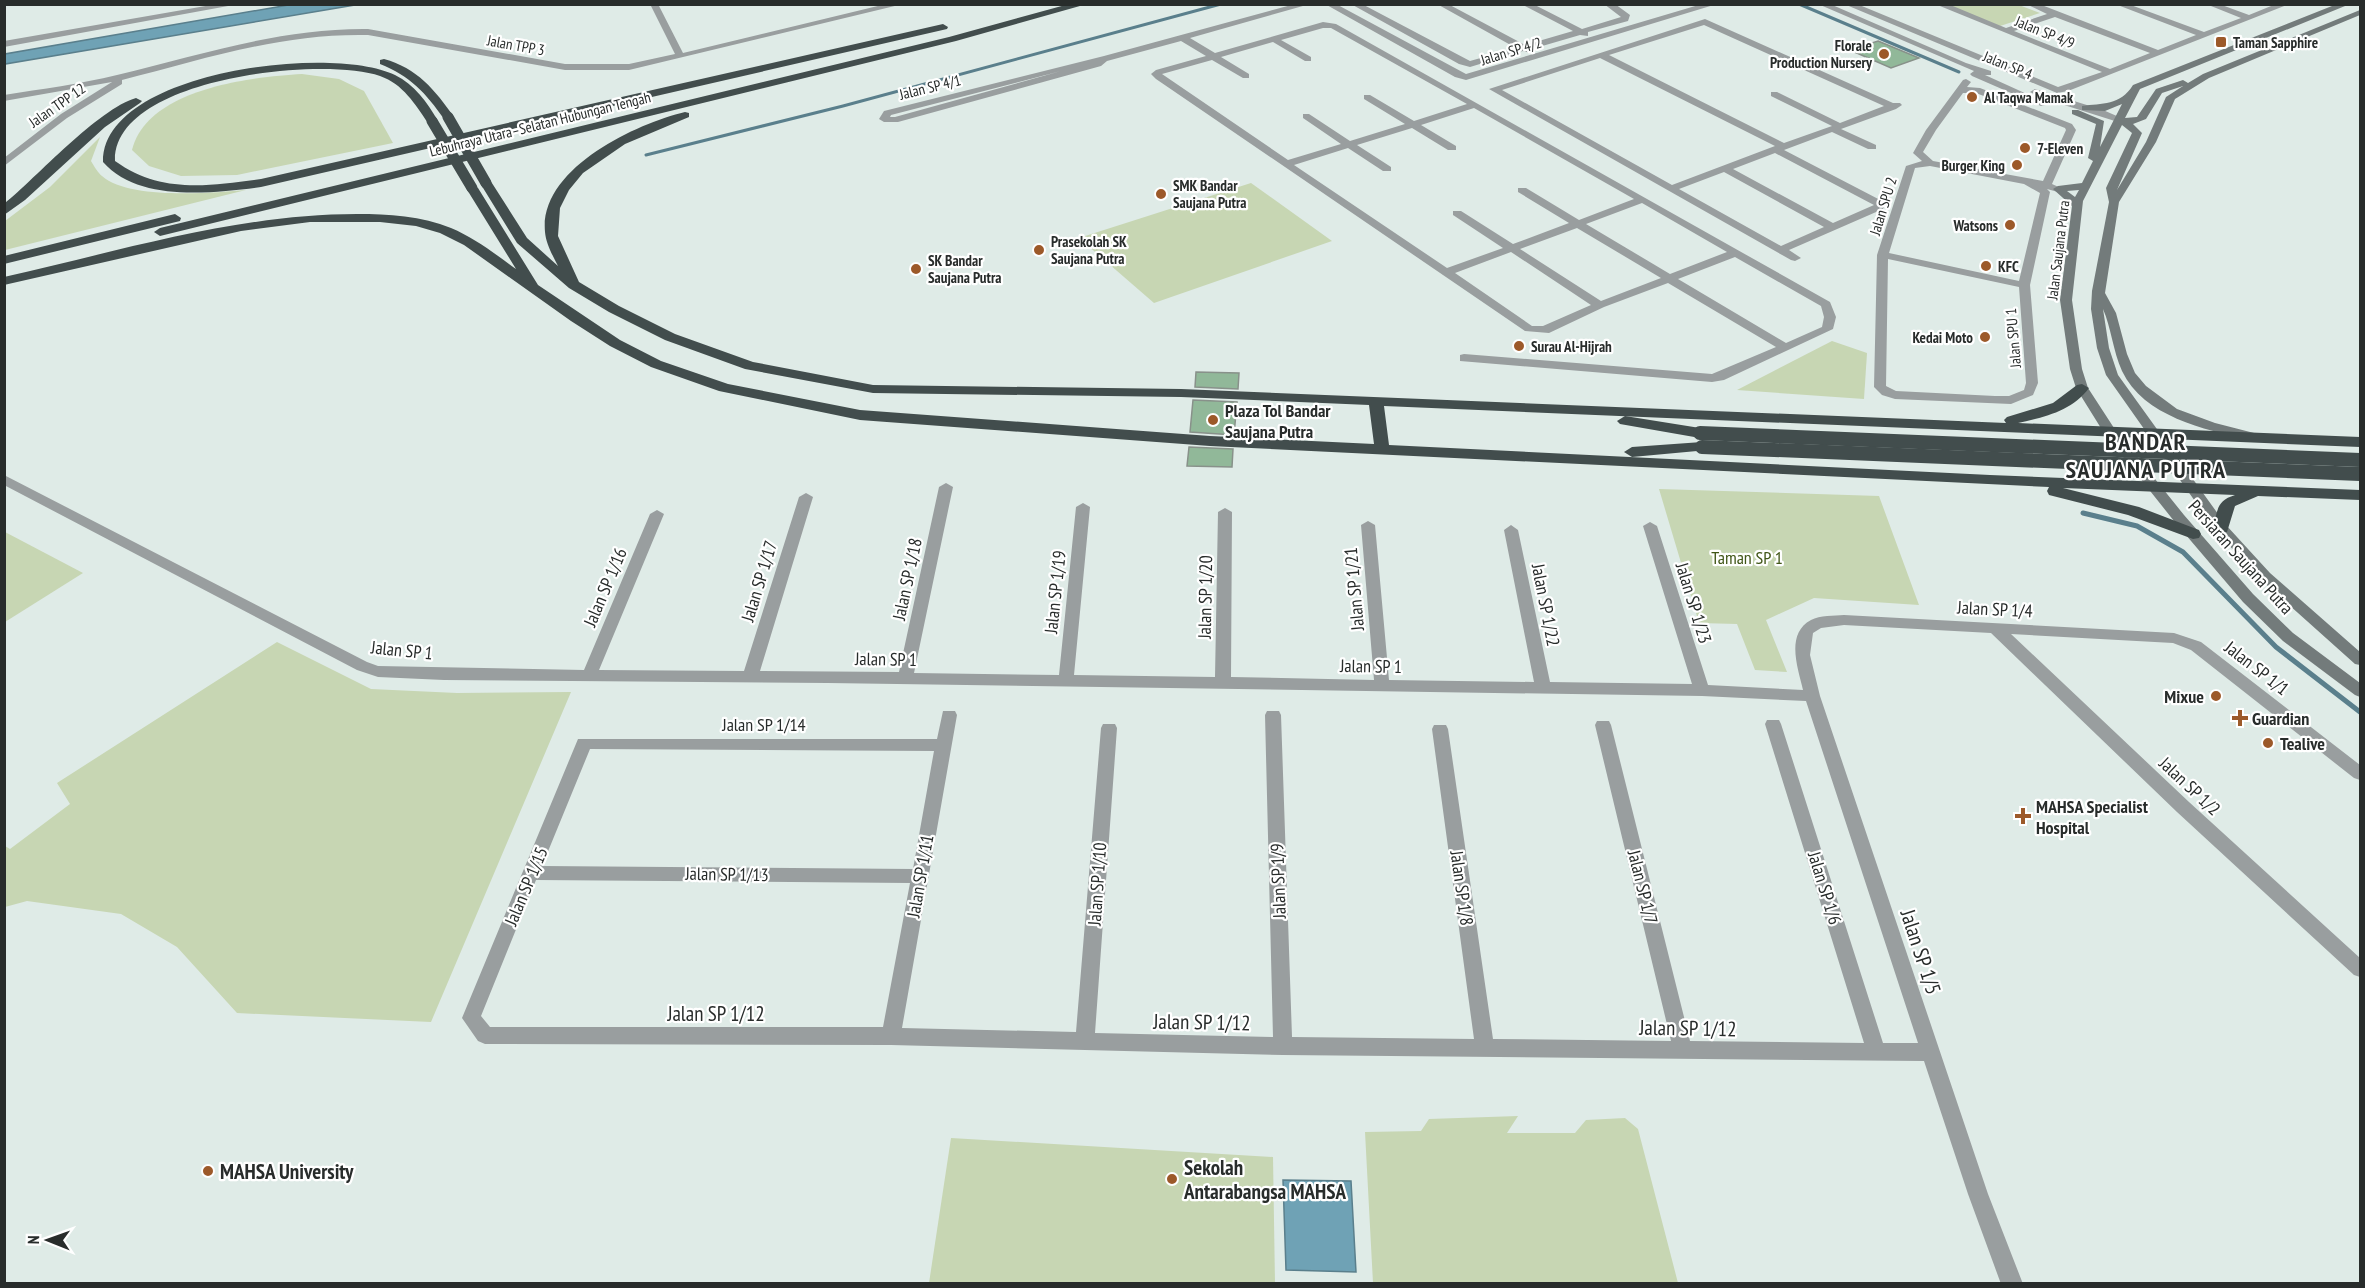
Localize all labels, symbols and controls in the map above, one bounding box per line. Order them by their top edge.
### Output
street label: Jalan SP 4/9 [2011,11,2078,53]
street label: Jalan TPP 3 [485,30,546,59]
street label: Jalan SP 4/2 [1477,33,1544,70]
place label: Taman Sapphire [2233,33,2318,52]
marker: Taman Sapphire [2214,35,2228,49]
place label: Florale Production Nursery [1770,36,1873,72]
street label: Jalan SP 4 [1980,46,2036,84]
marker: Florale Production Nursery [1877,47,1891,61]
street label: Jalan SP 4/1 [896,70,963,104]
street label: Jalan TPP 12 [24,79,89,132]
street label: Lebuhraya Utara–Selatan Hubungan Tengah [427,87,653,161]
place label: Al Taqwa Mamak [1983,88,2074,107]
marker: Al Taqwa Mamak [1965,90,1979,104]
place label: 7-Eleven [2037,139,2084,158]
marker: 7-Eleven [2018,141,2032,155]
place label: Burger King [1941,156,2005,175]
marker: Burger King [2010,158,2024,172]
street label: Jalan SPU 2 [1865,175,1901,238]
place label: SMK Bandar Saujana Putra [1173,176,1247,212]
marker: SMK Bandar Saujana Putra [1154,187,1168,201]
street label: Jalan Saujana Putra [2042,199,2074,302]
place label: Watsons [1952,216,1998,235]
marker: Watsons [2003,218,2017,232]
place label: Prasekolah SK Saujana Putra [1051,232,1127,268]
marker: Prasekolah SK Saujana Putra [1032,243,1046,257]
place label: SK Bandar Saujana Putra [928,251,1002,287]
place label: KFC [1998,257,2019,276]
marker: KFC [1979,259,1993,273]
marker: SK Bandar Saujana Putra [909,262,923,276]
street label: Jalan SPU 1 [2001,307,2025,370]
place label: Kedai Moto [1912,328,1973,347]
marker: Kedai Moto [1978,330,1992,344]
place label: Surau Al-Hijrah [1531,337,1612,356]
marker: Surau Al-Hijrah [1512,339,1526,353]
place label: Plaza Tol Bandar Saujana Putra [1225,399,1331,443]
marker: Plaza Tol Bandar Saujana Putra [1206,413,1220,427]
district label: BANDAR SAUJANA PUTRA [2066,426,2226,485]
street label: Persiaran Saujana Putra [2184,495,2298,619]
street label: Jalan SP 1/18 [887,536,927,623]
street label: Jalan SP 1/17 [736,538,782,625]
street label: Jalan SP 1/16 [578,544,632,631]
street label: Jalan SP 1/21 [1339,546,1369,633]
park label: Taman SP 1 [1711,546,1783,569]
street label: Jalan SP 1/19 [1039,549,1071,636]
street label: Jalan SP 1/20 [1193,555,1217,640]
street label: Jalan SP 1/23 [1671,559,1717,646]
street label: Jalan SP 1/22 [1527,561,1565,648]
street label: Jalan SP 1/4 [1956,595,2033,622]
street label: Jalan SP 1 [369,635,434,665]
street label: Jalan SP 1/1 [2219,635,2294,700]
street label: Jalan SP 1 [854,647,917,671]
street label: Jalan SP 1 [1339,654,1402,678]
place label: Mixue [2164,685,2204,708]
marker: Mixue [2209,689,2223,703]
place label: Guardian [2252,707,2309,730]
marker: Guardian [2233,711,2247,725]
street label: Jalan SP 1/14 [721,713,806,736]
place label: Tealive [2280,732,2325,755]
marker: Tealive [2261,736,2275,750]
street label: Jalan SP 1/2 [2154,751,2225,820]
place label: MAHSA Specialist Hospital [2036,795,2149,839]
marker: MAHSA Specialist Hospital [2014,807,2032,825]
street label: Jalan SP 1/11 [901,833,939,920]
street label: Jalan SP 1/10 [1083,842,1111,927]
street label: Jalan SP 1/15 [499,843,553,930]
street label: Jalan SP 1/9 [1265,843,1291,920]
street label: Jalan SP 1/7 [1622,847,1663,926]
street label: Jalan SP 1/8 [1445,848,1479,927]
street label: Jalan SP 1/6 [1803,848,1847,927]
street label: Jalan SP 1/13 [684,862,769,886]
street label: Jalan SP 1/5 [1894,905,1947,998]
street label: Jalan SP 1/12 [666,1000,765,1027]
street label: Jalan SP 1/12 [1152,1008,1251,1036]
street label: Jalan SP 1/12 [1638,1014,1737,1042]
place label: Sekolah Antarabangsa MAHSA [1183,1154,1346,1205]
place label: MAHSA University [220,1158,354,1185]
marker: MAHSA University [201,1164,215,1178]
marker: Sekolah Antarabangsa MAHSA [1165,1172,1179,1186]
north arrow [18,1210,78,1270]
text: N [23,1235,43,1244]

